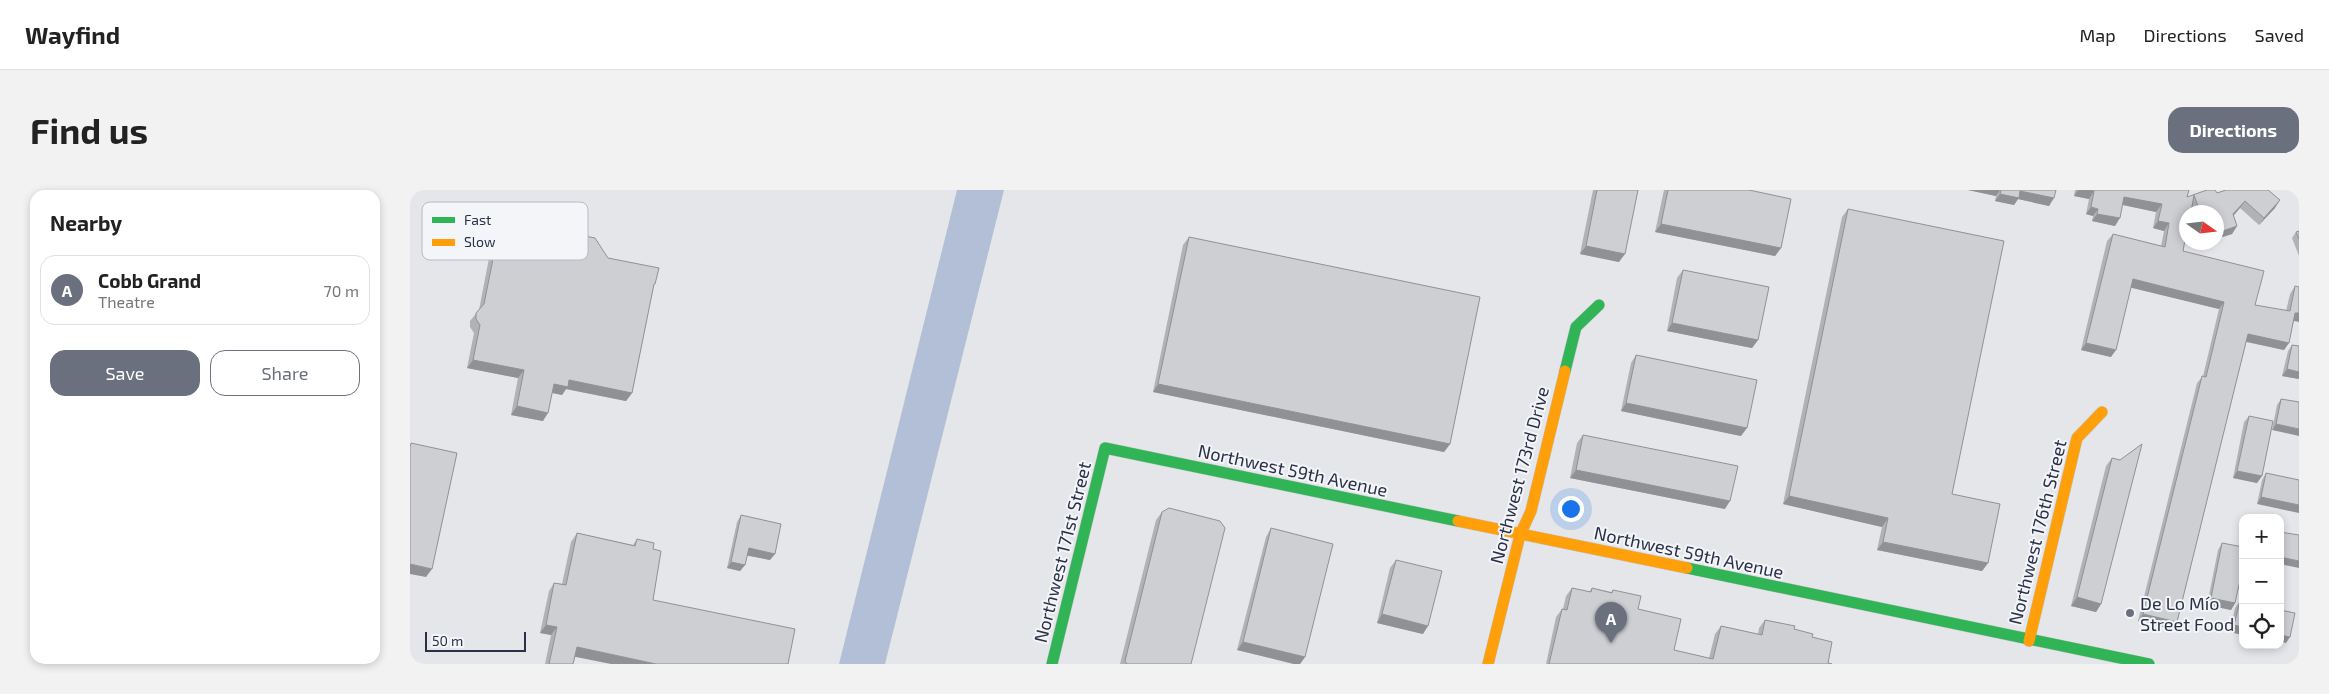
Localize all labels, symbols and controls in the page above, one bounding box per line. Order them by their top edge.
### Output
text: Wayfind [25,20,120,49]
text: Map [2079,24,2116,46]
text: Directions [2144,24,2227,46]
text: Saved [2255,24,2304,46]
button: Directions [2168,107,2299,153]
text: Find us [30,109,148,151]
legend [422,202,588,260]
north arrow [2179,205,2224,250]
text: Nearby [50,210,122,235]
text: Fast [464,211,491,228]
text: Slow [464,233,496,250]
text: Cobb Grand [98,269,201,292]
text: A [62,281,72,300]
text: 70 m [324,281,359,300]
text: Theatre [98,292,155,311]
button: Save [50,350,200,396]
button: Share [210,350,360,396]
street label: Northwest 173rd Drive [1485,384,1553,566]
street label: Northwest 176th Street [2003,437,2071,627]
street label: Northwest 59th Avenue [1196,439,1390,501]
street label: Northwest 171st Street [1029,459,1095,645]
your location [1558,496,1584,522]
map controls [2239,514,2284,649]
button: + [2239,514,2284,559]
street label: Northwest 59th Avenue [1592,521,1786,583]
button: − [2239,559,2284,604]
place label: De Lo Mío Street Food [2140,592,2234,635]
pin: A [1595,602,1627,643]
button: locate [2239,604,2284,649]
marker: De Lo Mío Street Food [2124,607,2136,619]
scale bar [425,629,526,652]
text: 50 m [432,632,463,649]

